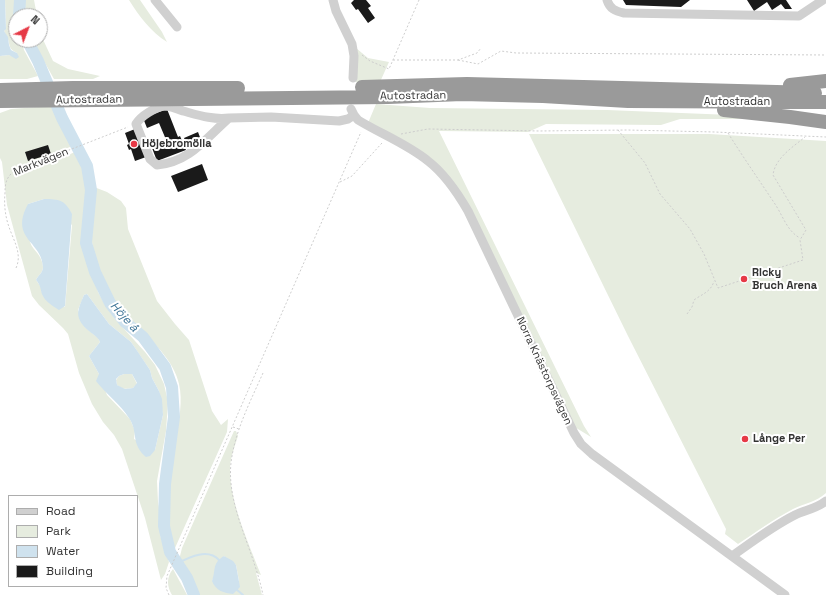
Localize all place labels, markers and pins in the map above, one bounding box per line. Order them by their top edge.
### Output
place label: Höjebromölla [142,137,211,151]
marker: Höjebromölla [129,139,139,149]
place label: Ricky Bruch Arena [752,266,817,292]
marker: Ricky Bruch Arena [739,274,749,284]
place label: Långe Per [753,432,805,446]
marker: Långe Per [740,434,750,444]

